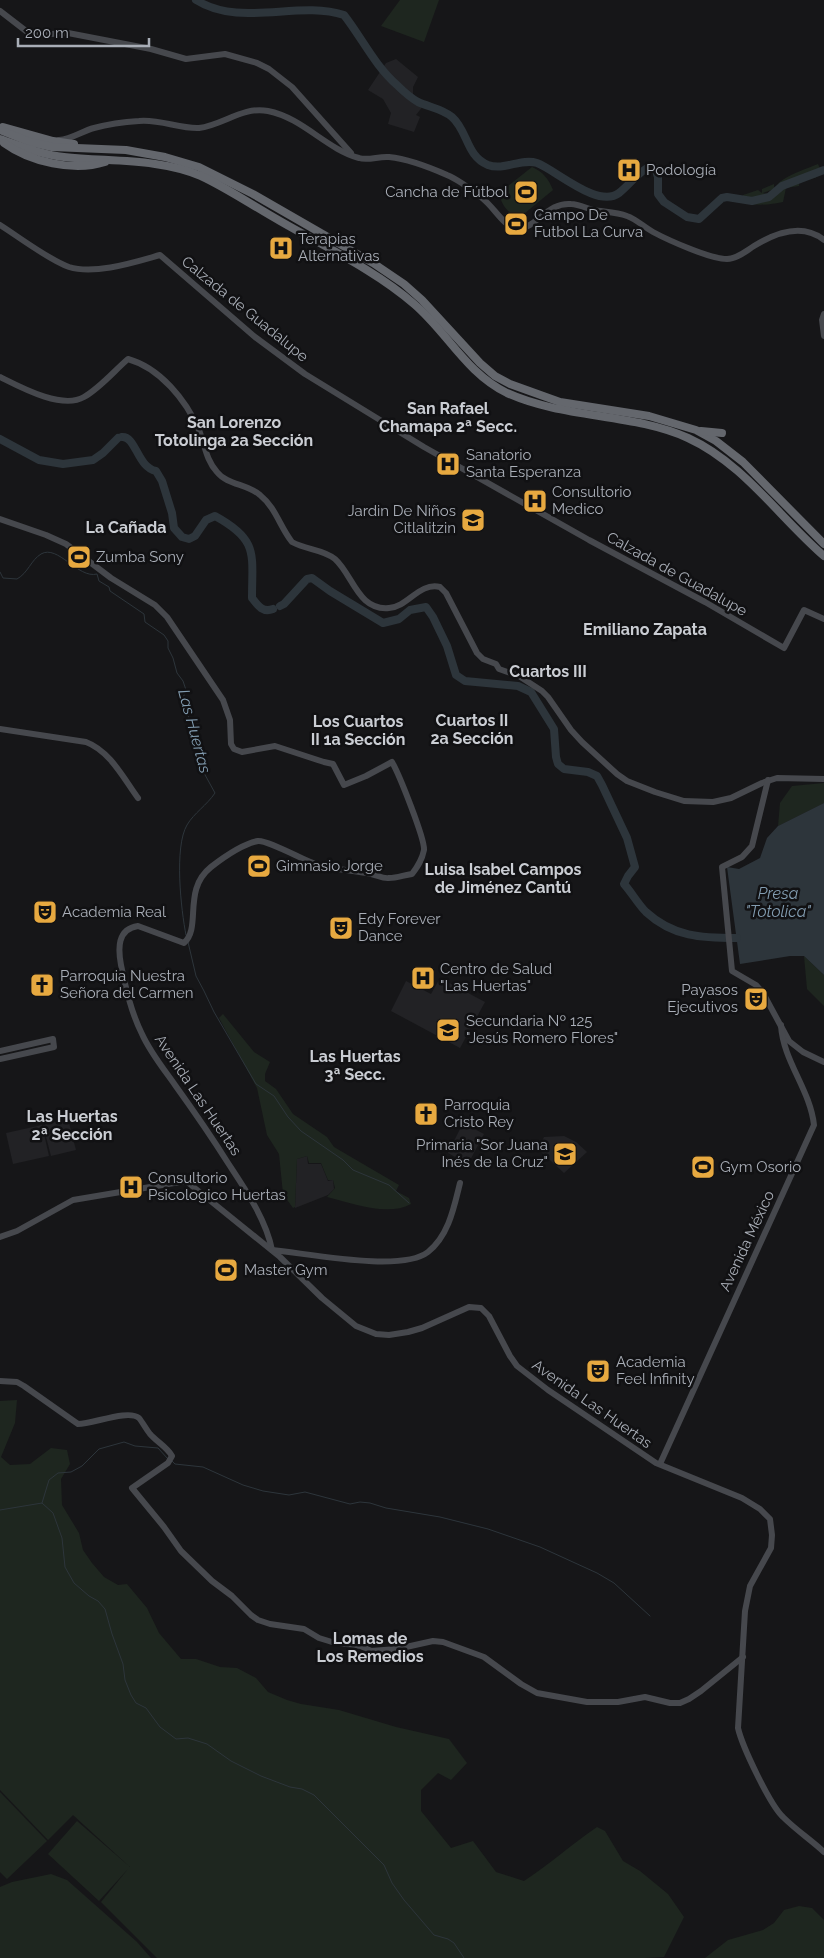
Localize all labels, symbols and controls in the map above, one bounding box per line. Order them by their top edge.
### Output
scale bar [18,15,149,47]
text: 200 m [25,24,69,42]
hospital icon: Podología [616,157,642,183]
place label: Podología [646,161,716,179]
sports icon: Cancha de Fútbol [513,179,539,205]
place label: Cancha de Fútbol [385,183,509,201]
place label: Campo De Futbol La Curva [534,206,643,241]
sports icon: Campo De Futbol La Curva [503,211,529,237]
place label: Terapias Alternativas [298,230,380,265]
hospital icon: Terapias Alternativas [268,235,294,261]
street label: Calzada de Guadalupe [178,252,312,366]
district label: San Rafael Chamapa 2ª Secc. [379,399,517,436]
district label: San Lorenzo Totolinga 2a Sección [155,413,313,450]
place label: Sanatorio Santa Esperanza [466,446,581,481]
hospital icon: Sanatorio Santa Esperanza [435,451,461,477]
place label: Consultorio Medico [552,483,632,518]
hospital icon: Consultorio Medico [522,488,548,514]
place label: Jardin De Niños Citlalitzin [347,502,456,537]
school or university icon: Jardin De Niños Citlalitzin [460,507,486,533]
district label: La Cañada [86,518,166,537]
street label: Calzada de Guadalupe [604,528,751,620]
sports icon: Zumba Sony [66,544,92,570]
place label: Zumba Sony [96,548,184,566]
district label: Emiliano Zapata [583,620,707,639]
district label: Cuartos III [509,662,587,681]
water label: Las Huertas [174,687,215,776]
district label: Cuartos II 2a Sección [431,711,513,748]
district label: Los Cuartos II 1a Sección [311,712,405,749]
sports icon: Gimnasio Jorge [246,853,272,879]
place label: Gimnasio Jorge [276,857,383,875]
district label: Luisa Isabel Campos de Jiménez Cantú [425,860,582,897]
water label: Presa "Totolica" [745,884,811,921]
theatre icon: Academia Real [32,899,58,925]
place label: Academia Real [62,903,167,921]
place label: Edy Forever Dance [358,910,441,945]
theatre icon: Edy Forever Dance [328,915,354,941]
place label: Centro de Salud "Las Huertas" [440,960,552,995]
hospital icon: Centro de Salud "Las Huertas" [410,965,436,991]
place label: Parroquia Nuestra Señora del Carmen [60,967,193,1002]
church icon: Parroquia Nuestra Señora del Carmen [29,972,55,998]
place label: Payasos Ejecutivos [667,981,738,1016]
theatre icon: Payasos Ejecutivos [743,986,769,1012]
place label: Secundaria Nº 125 "Jesús Romero Flores" [466,1012,618,1047]
school or university icon: Secundaria Nº 125 "Jesús Romero Flores" [435,1017,461,1043]
street label: Avenida Las Huertas [151,1031,245,1159]
district label: Las Huertas 3ª Secc. [309,1047,401,1084]
place label: Parroquia Cristo Rey [444,1096,514,1131]
church icon: Parroquia Cristo Rey [413,1101,439,1127]
district label: Las Huertas 2ª Sección [26,1107,118,1144]
place label: Primaria "Sor Juana Inés de la Cruz" [416,1136,548,1171]
school or university icon: Primaria "Sor Juana Inés de la Cruz" [552,1141,578,1167]
sports icon: Gym Osorio [690,1154,716,1180]
place label: Gym Osorio [720,1158,801,1176]
place label: Consultorio Psicologico Huertas [148,1169,286,1204]
hospital icon: Consultorio Psicologico Huertas [118,1174,144,1200]
street label: Avenida México [716,1188,778,1294]
sports icon: Master Gym [213,1257,239,1283]
place label: Master Gym [244,1261,327,1279]
place label: Academia Feel Infinity [616,1353,695,1388]
street label: Avenida Las Huertas [529,1356,655,1452]
theatre icon: Academia Feel Infinity [585,1358,611,1384]
district label: Lomas de Los Remedios [316,1629,424,1666]

